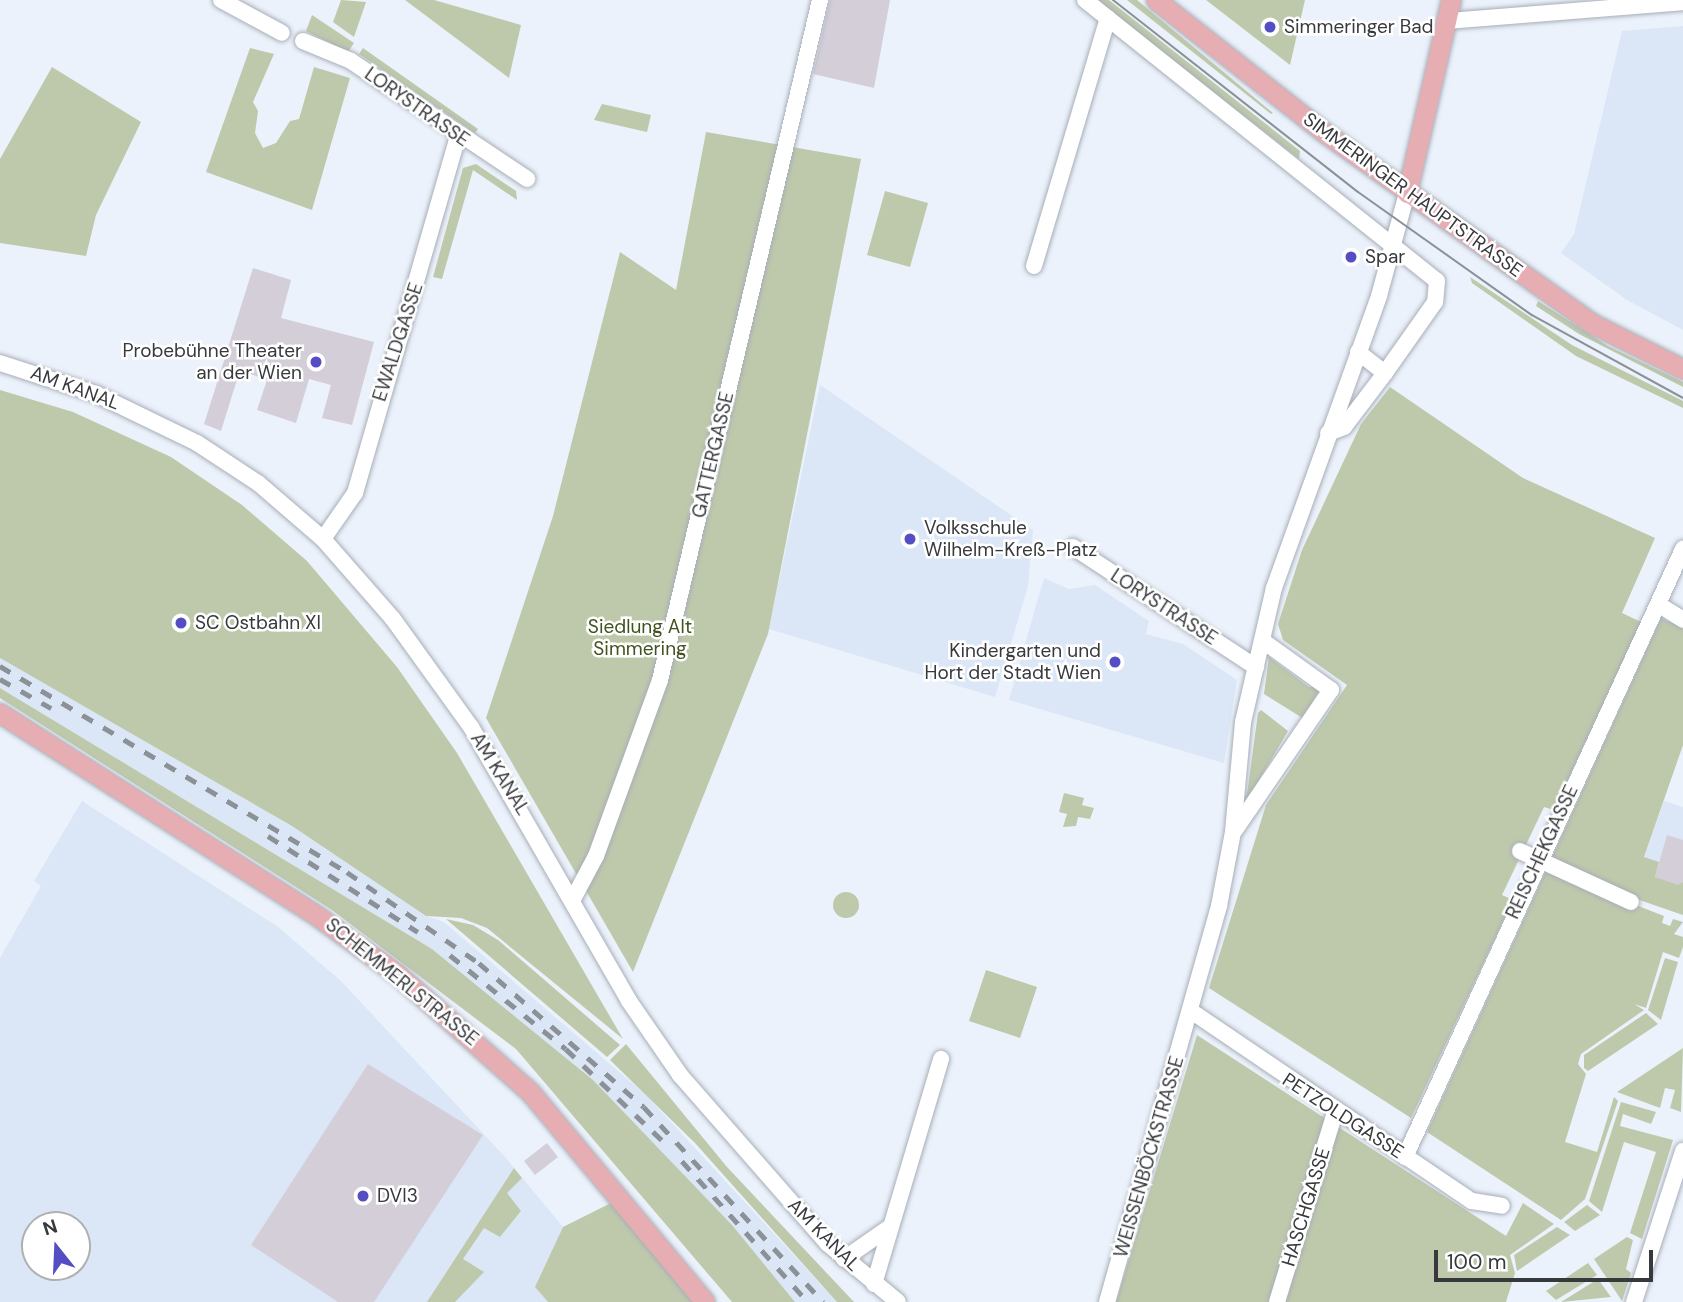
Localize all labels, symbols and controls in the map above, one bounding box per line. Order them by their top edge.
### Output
place label: Simmeringer Bad [1284,16,1434,38]
marker: Simmeringer Bad [1262,19,1278,35]
street label: LORYSTRASSE [360,63,474,151]
street label: SIMMERINGER HAUPTSTRASSE [1299,108,1527,282]
place label: Spar [1365,246,1405,268]
marker: Spar [1343,249,1359,265]
street label: EWALDGASSE [368,280,428,404]
place label: Probebühne Theater an der Wien [122,340,302,384]
marker: Probebühne Theater an der Wien [308,354,324,370]
street label: AM KANAL [27,361,123,415]
street label: GATTERGASSE [687,390,739,520]
place label: Volksschule Wilhelm-Kreß-Platz [924,517,1097,561]
marker: Volksschule Wilhelm-Kreß-Platz [902,531,918,547]
street label: LORYSTRASSE [1106,564,1222,650]
place label: SC Ostbahn XI [195,612,321,634]
marker: SC Ostbahn XI [173,615,189,631]
park label: Siedlung Alt Simmering [588,616,692,660]
place label: Kindergarten und Hort der Stadt Wien [925,640,1101,684]
marker: Kindergarten und Hort der Stadt Wien [1107,654,1123,670]
street label: AM KANAL [466,728,534,820]
street label: REISCHEKGASSE [1501,782,1583,922]
street label: SCHEMMERLSTRASSE [321,913,483,1051]
street label: WEISSENBÖCKSTRASSE [1109,1054,1189,1260]
street label: PETZOLDGASSE [1278,1068,1408,1164]
street label: HASCHGASSE [1277,1145,1335,1269]
place label: DVI3 [377,1185,418,1207]
marker: DVI3 [355,1188,371,1204]
street label: AM KANAL [783,1194,865,1276]
north arrow [21,1211,91,1281]
text: N [40,1213,60,1241]
scale bar [1438,1236,1657,1280]
text: 100 m [1447,1248,1507,1276]

